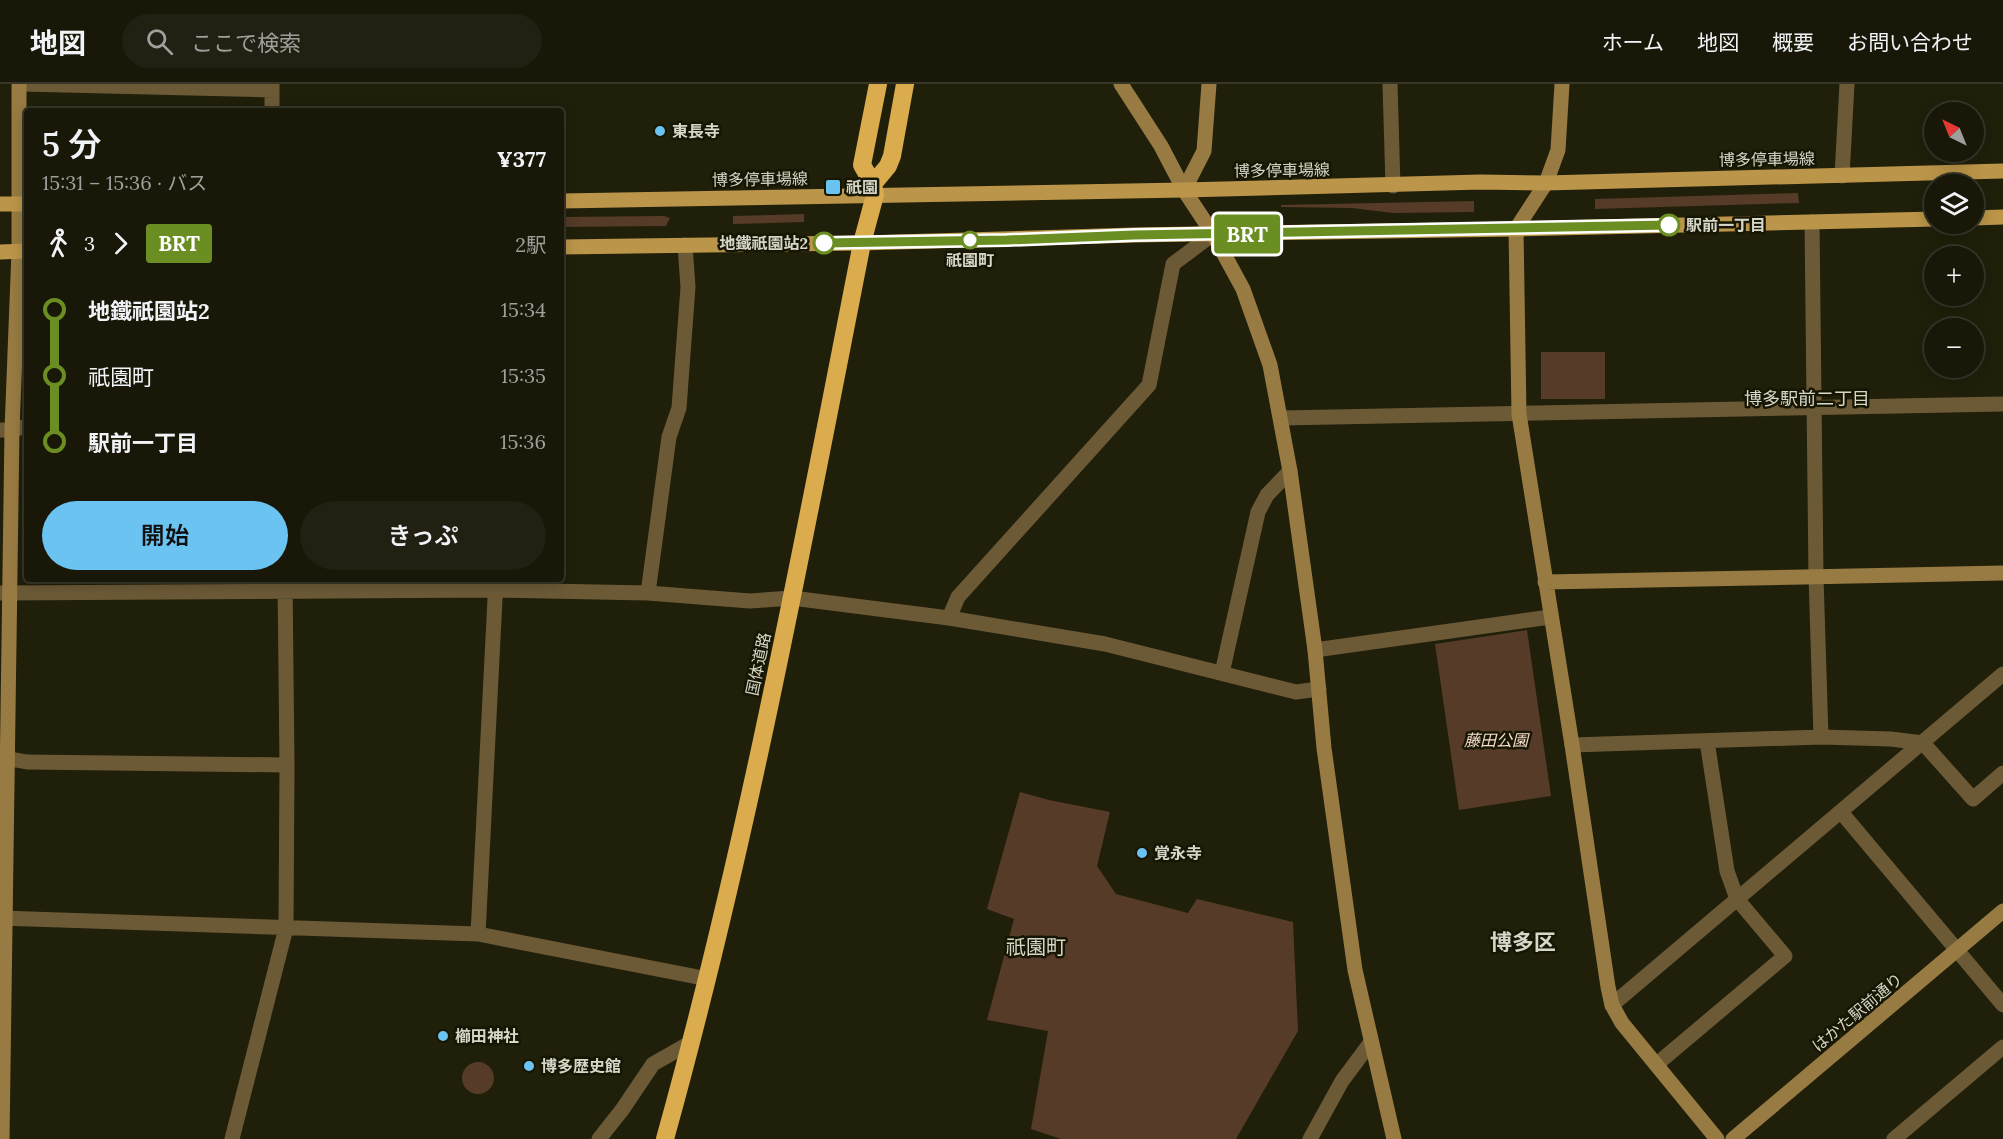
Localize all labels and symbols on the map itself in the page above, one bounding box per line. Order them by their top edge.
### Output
north arrow [1924,102,1984,162]
place label: 東長寺 [672,121,720,141]
marker: 東長寺 [653,124,667,138]
street label: 博多停車場線 [1719,148,1815,170]
street label: 博多停車場線 [1234,159,1330,181]
street label: 博多停車場線 [712,168,808,190]
place label: 祇園 [846,177,878,197]
marker: 祇園 [824,178,842,196]
line badge: BRT [1212,214,1282,254]
marker: 駅前一丁目 [1658,214,1680,236]
place label: 駅前一丁目 [1686,215,1766,235]
marker: 祇園町 [961,231,979,249]
marker: 地鐵祇園站2 [813,232,835,254]
place label: 地鐵祇園站2 [719,233,808,253]
place label: 祇園町 [946,250,994,270]
district label: 博多駅前二丁目 [1744,387,1870,410]
street label: 国体道路 [742,631,774,697]
park label: 藤田公園 [1464,730,1530,750]
place label: 覚永寺 [1154,843,1202,863]
marker: 覚永寺 [1135,846,1149,860]
district label: 博多区 [1490,928,1556,956]
district label: 祇園町 [1006,934,1066,959]
street label: はかた駅前通り [1808,968,1906,1056]
place label: 櫛田神社 [455,1026,519,1046]
marker: 櫛田神社 [436,1029,450,1043]
place label: 博多歴史館 [541,1056,621,1076]
marker: 博多歴史館 [522,1059,536,1073]

